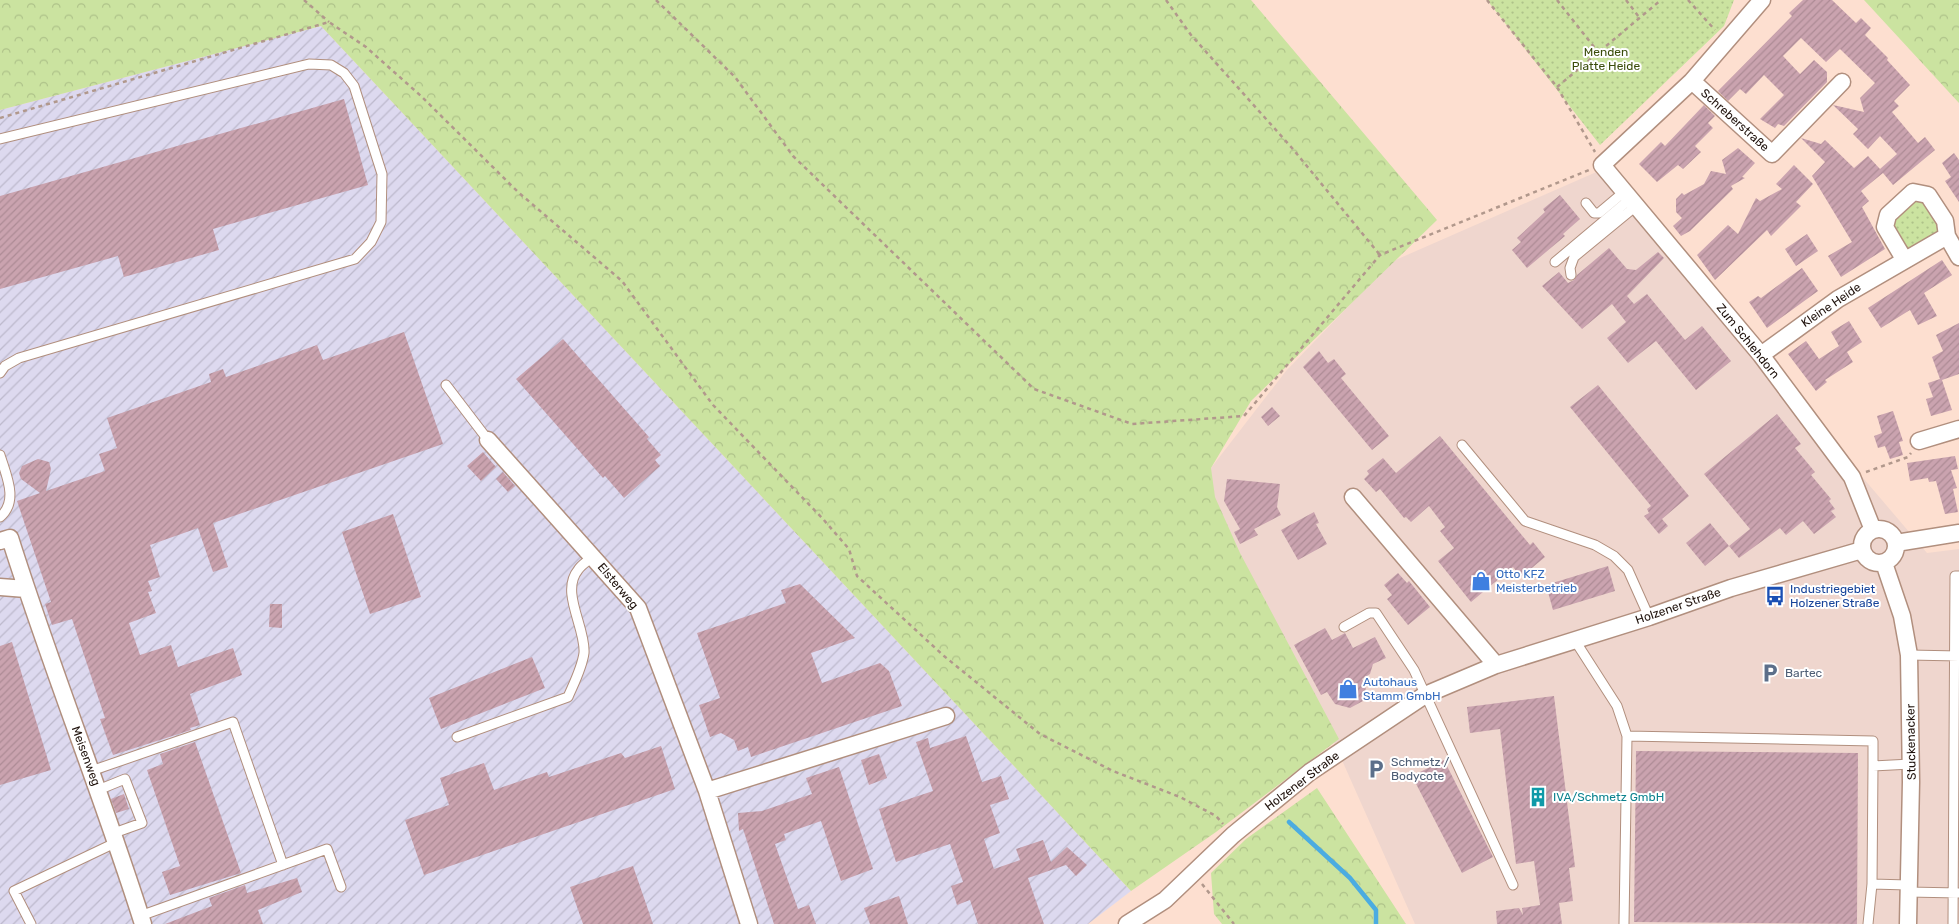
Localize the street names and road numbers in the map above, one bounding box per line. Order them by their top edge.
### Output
street label: Schreberstraße [1698,86,1772,154]
street label: Kleine Heide [1799,280,1864,330]
street label: Zum Schlehdorn [1714,301,1782,381]
street label: Elsterweg [595,560,641,612]
street label: Holzener Straße [1633,585,1723,627]
street label: Stuckenacker [1903,703,1919,780]
street label: Meisenweg [69,724,103,788]
street label: Holzener Straße [1262,748,1342,813]

